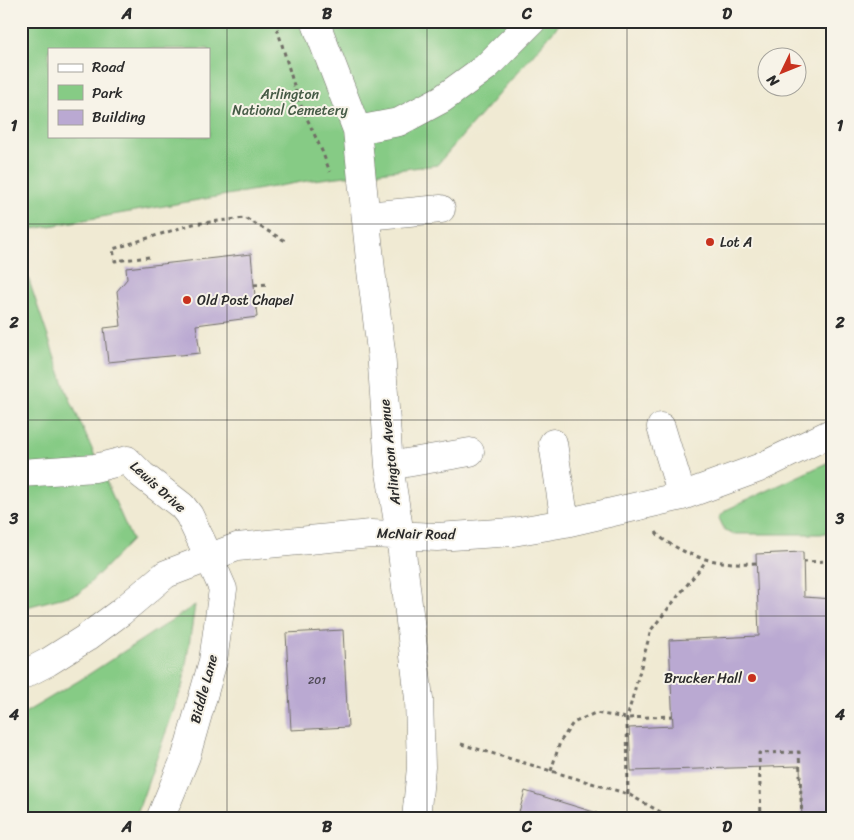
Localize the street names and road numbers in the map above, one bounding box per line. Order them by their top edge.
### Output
street label: Arlington Avenue [372,398,408,507]
street label: Lewis Drive [124,455,192,519]
street label: McNair Road [377,521,457,547]
street label: Biddle Lane [183,652,225,726]

